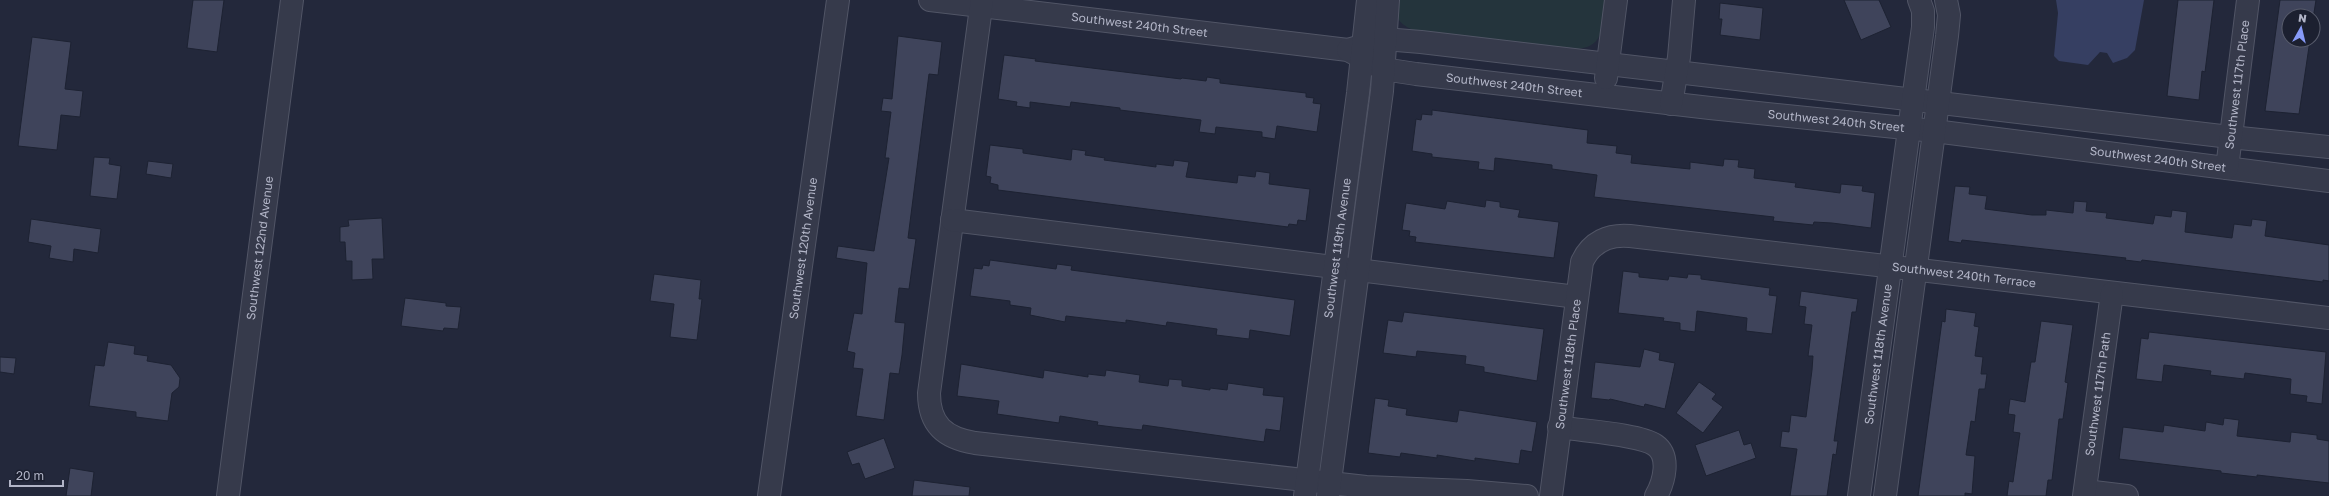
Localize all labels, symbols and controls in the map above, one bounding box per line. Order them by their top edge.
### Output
north arrow [2281,8,2321,48]
street label: Southwest 240th Street [1070,9,1209,40]
text: N [2297,11,2308,25]
street label: Southwest 117th Place [2221,19,2252,150]
street label: Southwest 240th Street [1445,70,1584,100]
street label: Southwest 240th Street [1767,106,1906,135]
street label: Southwest 240th Street [2089,143,2227,175]
street label: Southwest 122nd Avenue [243,175,276,321]
street label: Southwest 120th Avenue [786,176,820,320]
street label: Southwest 119th Avenue [1320,177,1354,319]
street label: Southwest 240th Terrace [1891,259,2037,291]
street label: Southwest 118th Avenue [1861,283,1895,425]
street label: Southwest 118th Place [1552,298,1584,430]
street label: Southwest 117th Path [2082,331,2114,457]
scale bar [10,462,63,488]
text: 20 m [16,468,44,483]

